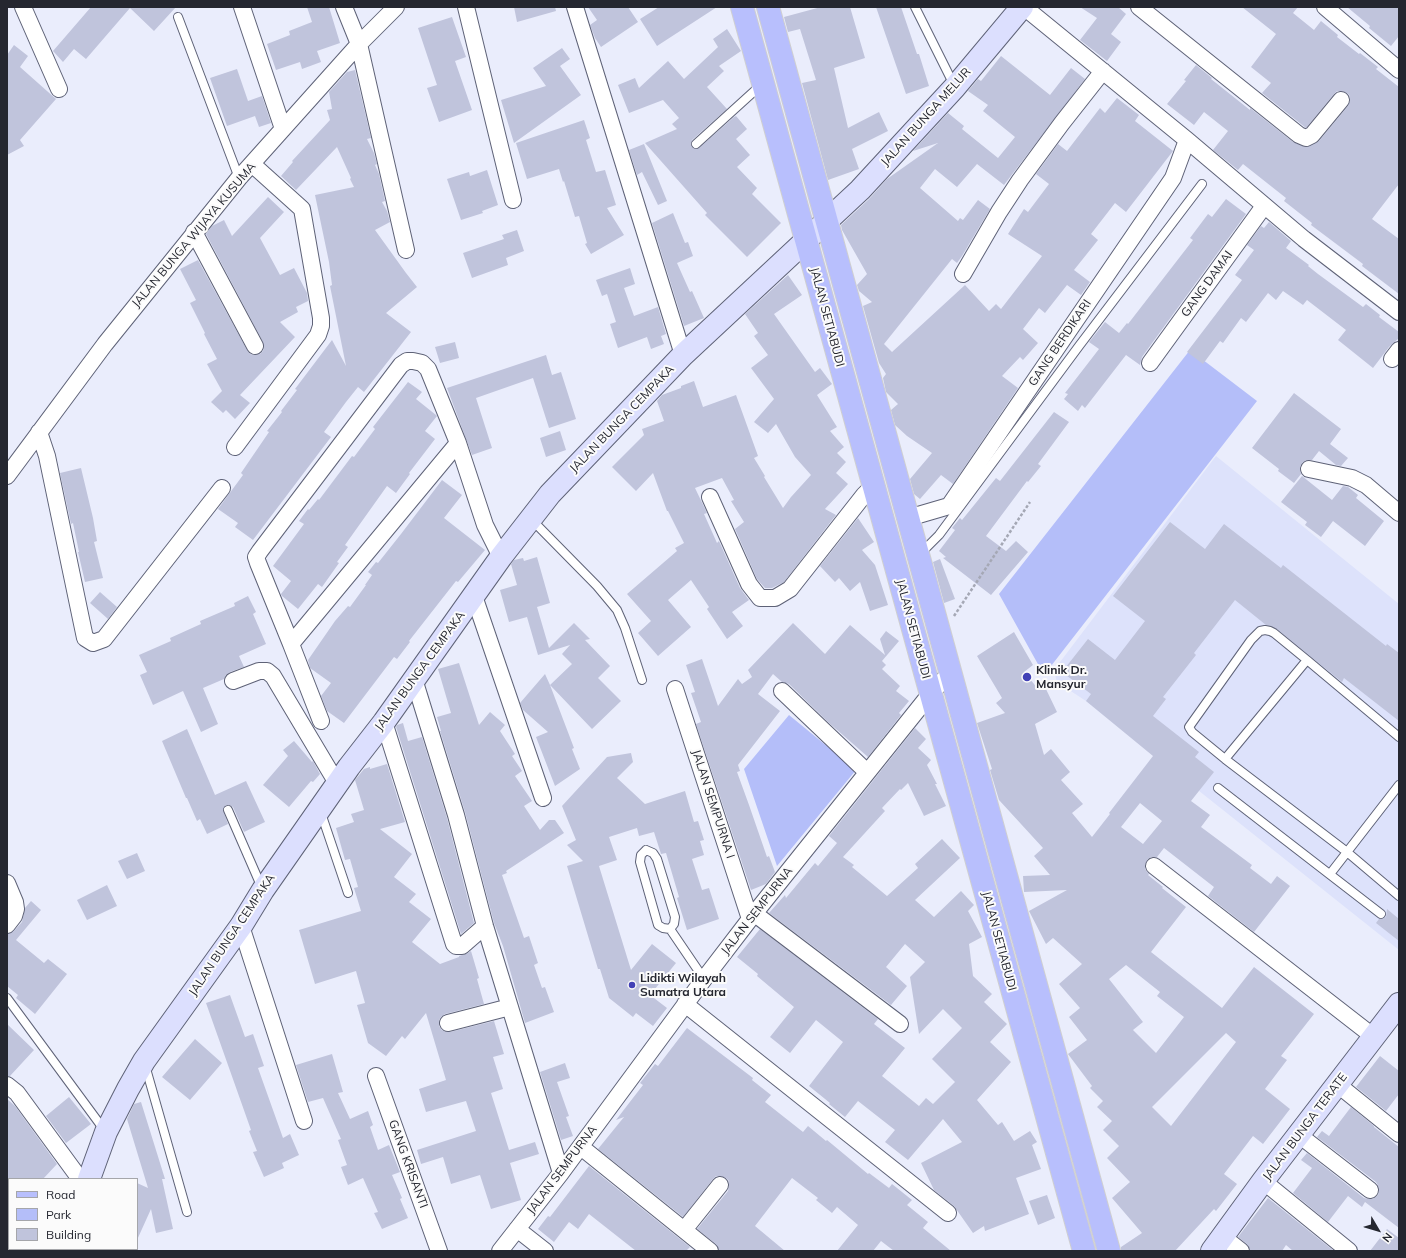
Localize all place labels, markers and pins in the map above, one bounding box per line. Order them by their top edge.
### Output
place label: Klinik Dr. Mansyur [1036,663,1087,691]
marker: Klinik Dr. Mansyur [1021,671,1033,683]
place label: Lidikti Wilayah Sumatra Utara [640,971,726,999]
marker: Lidikti Wilayah Sumatra Utara [627,980,637,990]

